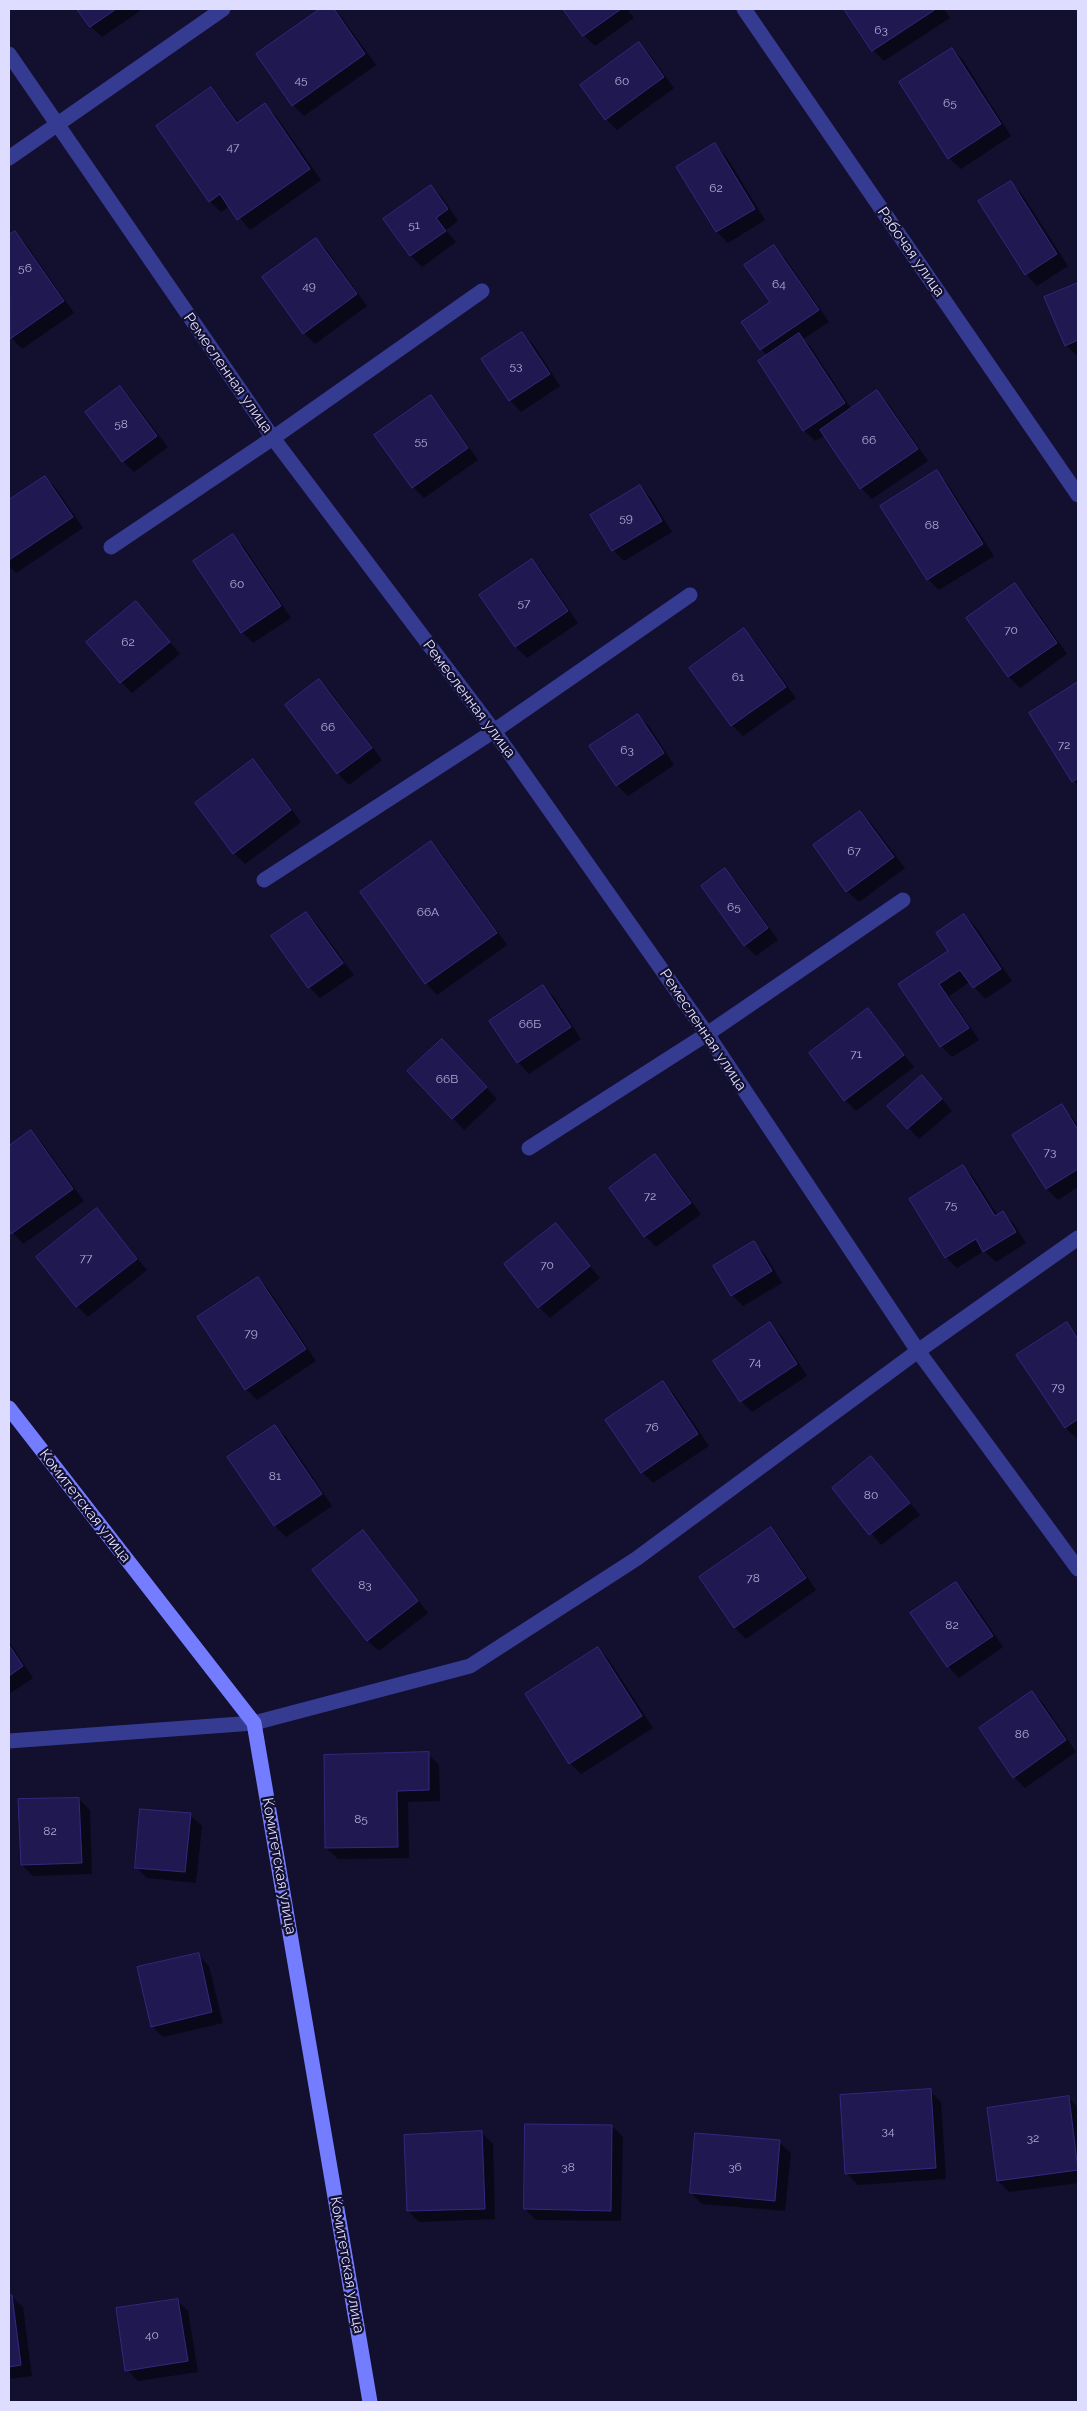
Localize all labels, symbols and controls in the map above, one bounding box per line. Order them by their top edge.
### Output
house number: 63 [874,23,888,37]
house number: 45 [294,73,308,87]
house number: 60 [615,74,629,88]
house number: 65 [943,96,957,110]
house number: 47 [227,140,239,154]
house number: 62 [709,181,723,195]
street label: Рабочая улица [873,204,949,300]
house number: 51 [408,218,420,232]
house number: 56 [18,261,32,275]
house number: 64 [772,277,786,291]
house number: 49 [302,279,316,293]
street label: Ремесленная улица [180,309,276,437]
house number: 53 [510,359,522,373]
house number: 58 [114,417,128,431]
house number: 66 [862,433,876,447]
house number: 55 [414,434,428,448]
house number: 59 [619,511,633,525]
house number: 68 [925,518,939,532]
house number: 60 [230,577,244,591]
house number: 57 [518,596,530,610]
house number: 70 [1004,623,1018,637]
house number: 62 [121,635,135,649]
street label: Ремесленная улица [419,637,519,761]
house number: 61 [732,670,744,684]
house number: 66 [321,720,335,734]
house number: 72 [1058,738,1070,752]
house number: 63 [620,743,634,757]
house number: 67 [847,844,861,858]
house number: 65 [727,900,741,914]
house number: 66А [417,905,439,919]
street label: Ремесленная улица [656,966,750,1094]
house number: 66Б [519,1017,541,1031]
house number: 71 [850,1047,862,1061]
house number: 66В [436,1072,458,1086]
house number: 73 [1044,1145,1056,1159]
house number: 72 [644,1189,656,1203]
house number: 75 [945,1198,957,1212]
house number: 77 [80,1251,92,1265]
house number: 70 [540,1258,554,1272]
house number: 79 [244,1326,258,1340]
house number: 74 [749,1355,761,1369]
house number: 79 [1051,1380,1065,1394]
house number: 76 [645,1420,659,1434]
street label: Комитетская улица [35,1446,135,1566]
house number: 81 [269,1469,281,1483]
house number: 80 [864,1488,878,1502]
house number: 78 [746,1571,760,1585]
house number: 83 [358,1578,372,1592]
house number: 82 [945,1618,959,1632]
house number: 86 [1015,1727,1029,1741]
street label: Комитетская улица [258,1796,300,1936]
house number: 85 [354,1812,368,1826]
house number: 82 [43,1824,57,1838]
house number: 34 [882,2124,894,2138]
house number: 32 [1027,2131,1039,2145]
house number: 38 [561,2160,575,2174]
house number: 36 [728,2160,742,2174]
street label: Комитетская улица [326,2195,368,2335]
house number: 40 [145,2328,159,2342]

